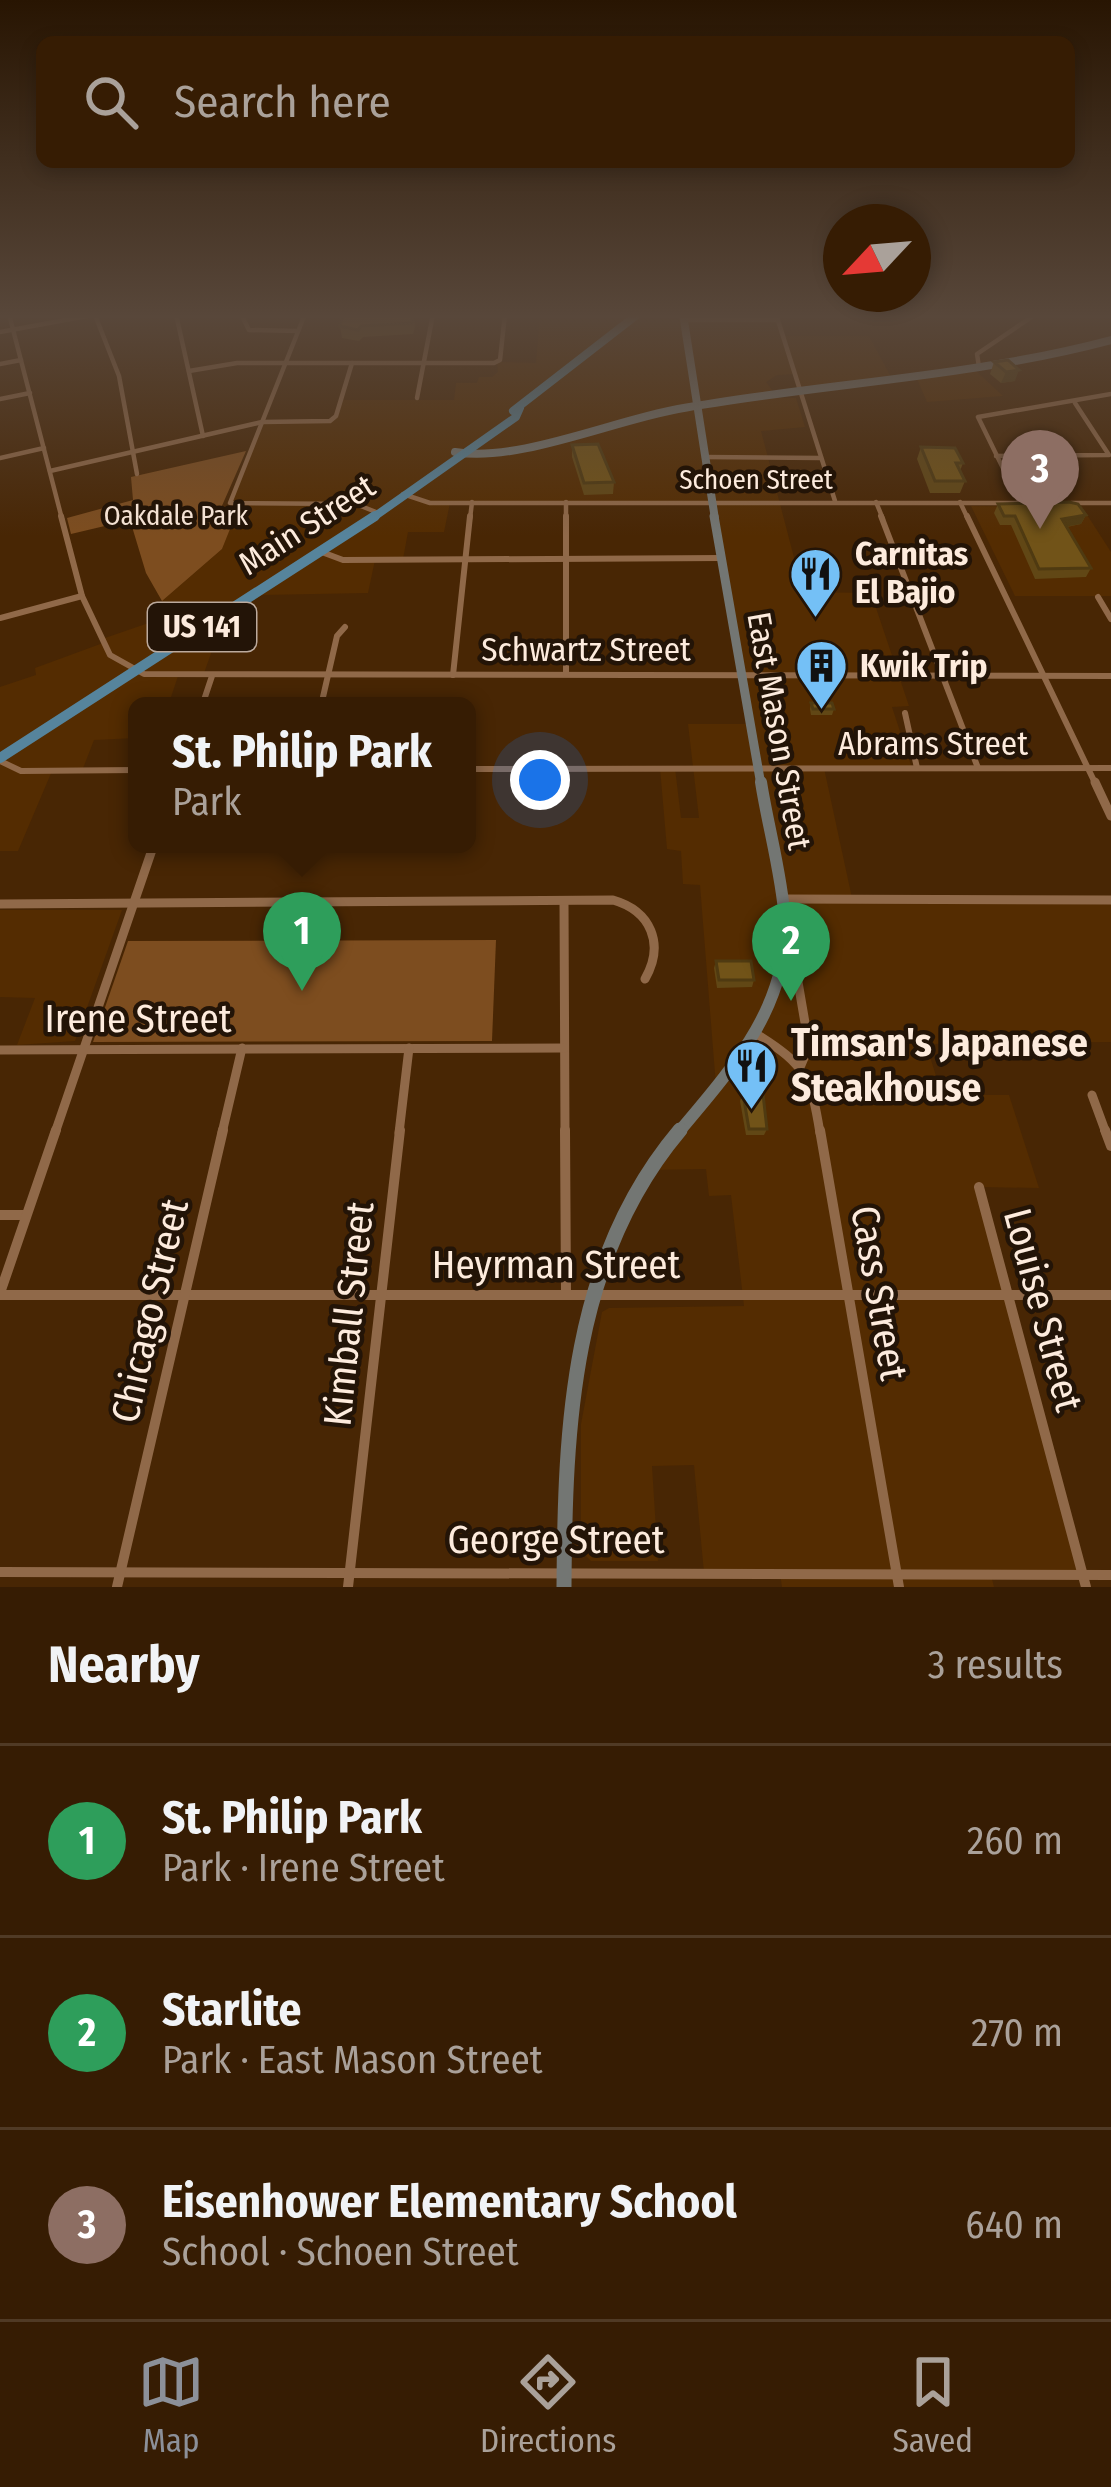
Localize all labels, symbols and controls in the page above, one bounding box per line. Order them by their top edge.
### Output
search box [36,36,1075,168]
icon: search [78,69,144,135]
text: Search here [174,75,391,129]
north arrow [823,204,931,312]
pin: 3 [1001,430,1079,529]
street label: Schoen Street [679,464,833,496]
street label: Main Street [231,466,383,584]
park label: Oakdale Park [104,500,249,532]
place label: Carnitas El Bajio [855,534,968,612]
restaurant icon: Carnitas El Bajio [788,545,844,619]
road number: US 141 [148,603,256,651]
street label: East Mason Street [738,609,820,853]
street label: Schwartz Street [481,630,691,670]
building icon: Kwik Trip [793,638,849,712]
place label: Kwik Trip [860,646,988,686]
popup [128,697,476,853]
street label: Abrams Street [838,724,1028,764]
text: St. Philip Park [172,725,432,779]
your location [510,750,570,810]
text: Park [172,779,241,825]
pin: 1 [263,892,341,991]
pin: 2 [752,902,830,1001]
street label: Irene Street [45,996,232,1042]
place label: Timsan's Japanese Steakhouse [791,1020,1088,1111]
restaurant icon: Timsan's Japanese Steakhouse [724,1037,780,1111]
street label: Chicago Street [102,1194,198,1427]
street label: Kimball Street [314,1199,384,1428]
street label: Cass Street [841,1202,917,1384]
street label: Louise Street [994,1204,1092,1417]
street label: Heyrman Street [432,1242,680,1288]
street label: George Street [447,1517,665,1563]
text: Nearby [48,1634,200,1696]
text: 3 results [928,1642,1063,1688]
text: St. Philip Park [162,1791,422,1845]
text: 1 [79,1818,95,1864]
text: 260 m [967,1818,1063,1864]
text: Park · Irene Street [162,1845,445,1891]
text: Starlite [162,1983,301,2037]
text: 2 [78,2010,96,2056]
text: 270 m [971,2010,1063,2056]
text: Park · East Mason Street [162,2037,542,2083]
text: Eisenhower Elementary School [162,2175,737,2229]
text: 3 [78,2202,96,2248]
text: 640 m [965,2202,1063,2248]
text: School · Schoen Street [162,2229,519,2275]
tab: Map [138,2349,204,2461]
tab: Directions [480,2349,616,2461]
tab: Saved [892,2349,973,2461]

